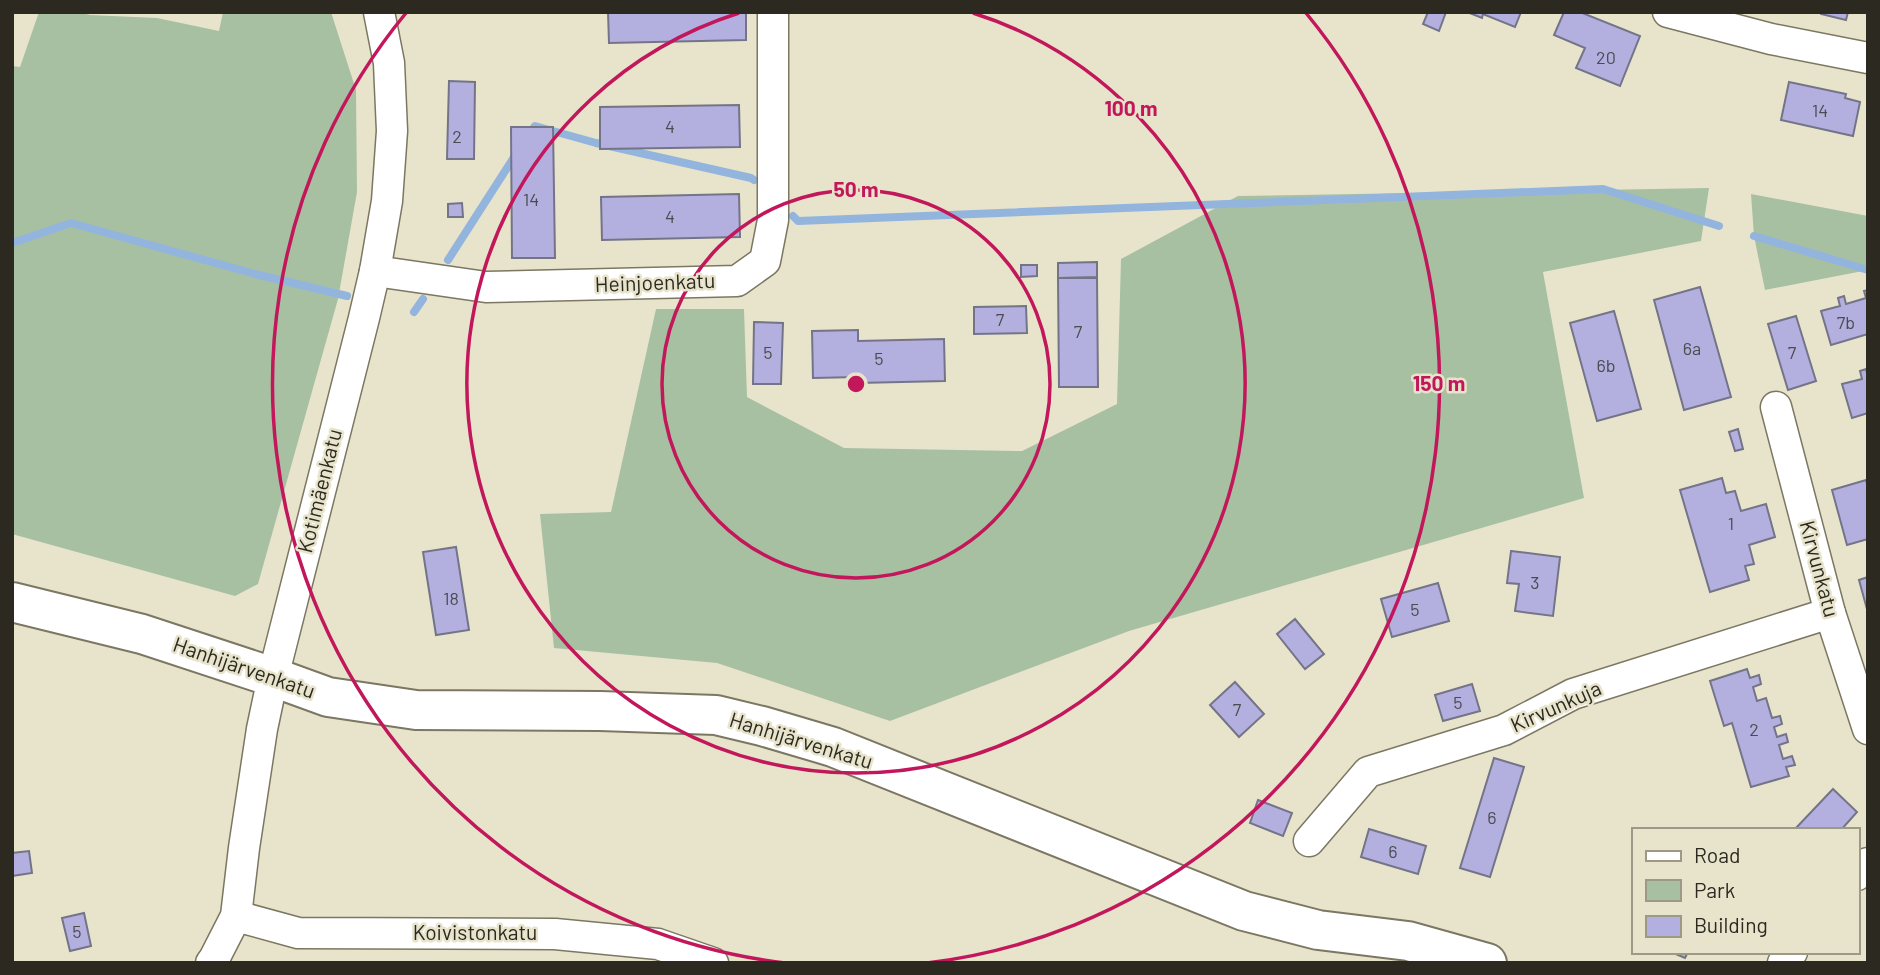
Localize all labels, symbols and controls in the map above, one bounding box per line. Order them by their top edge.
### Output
house number: 20 [1596,46,1616,68]
text: 100 m [1104,95,1158,120]
house number: 14 [1812,99,1828,121]
house number: 4 [665,115,675,137]
house number: 2 [452,125,462,147]
text: 50 m [833,176,879,201]
house number: 14 [523,188,539,210]
house number: 4 [665,205,675,227]
street label: Heinjoenkatu [594,267,716,296]
house number: 7 [996,308,1005,330]
house number: 7b [1837,311,1855,333]
house number: 7 [1074,320,1083,342]
house number: 6a [1683,337,1701,359]
house number: 5 [763,341,773,363]
house number: 7 [1788,341,1797,363]
house number: 5 [874,347,884,369]
house number: 6b [1596,354,1616,376]
text: 150 m [1413,370,1465,395]
centre of rings [844,372,868,396]
street label: Kotimäenkatu [291,426,346,555]
house number: 1 [1728,512,1734,534]
street label: Kirvunkatu [1796,518,1845,620]
house number: 3 [1530,571,1540,593]
house number: 18 [443,587,459,609]
house number: 5 [1410,598,1420,620]
street label: Hanhijärvenkatu [170,631,319,703]
street label: Kirvunkuja [1506,675,1605,737]
house number: 5 [1453,691,1463,713]
house number: 7 [1233,698,1242,720]
street label: Hanhijärvenkatu [727,706,876,773]
house number: 2 [1749,718,1759,740]
house number: 6 [1487,806,1497,828]
legend [1632,828,1859,954]
house number: 6 [1388,840,1398,862]
text: Road [1694,842,1740,867]
text: Park [1694,877,1735,902]
text: Building [1694,912,1768,937]
street label: Koivistonkatu [413,919,537,944]
house number: 5 [72,920,82,942]

